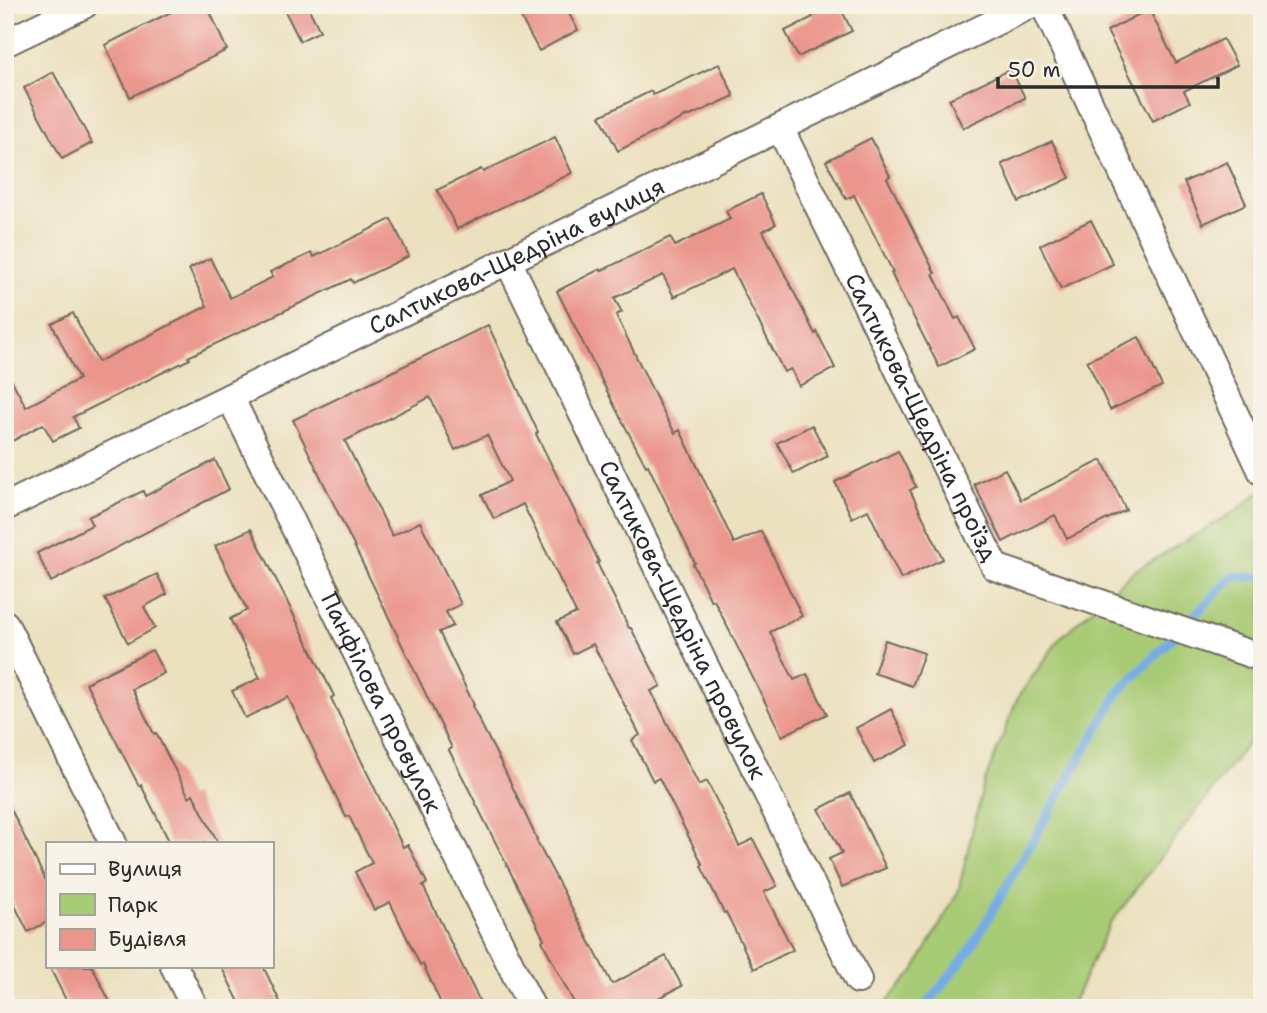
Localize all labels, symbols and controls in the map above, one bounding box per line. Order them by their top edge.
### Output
scale bar [998,46,1218,90]
text: 50 m [1008,56,1061,84]
street label: Салтикова-Щедріна вулиця [364,170,670,342]
street label: Салтикова-Щедріна проїзд [837,268,1006,567]
street label: Салтикова-Щедріна провулок [591,455,774,785]
street label: Панфілова провулок [313,587,449,819]
legend [46,842,273,968]
text: Вулиця [108,855,182,883]
text: Парк [108,891,158,919]
text: Будівля [108,925,187,953]

